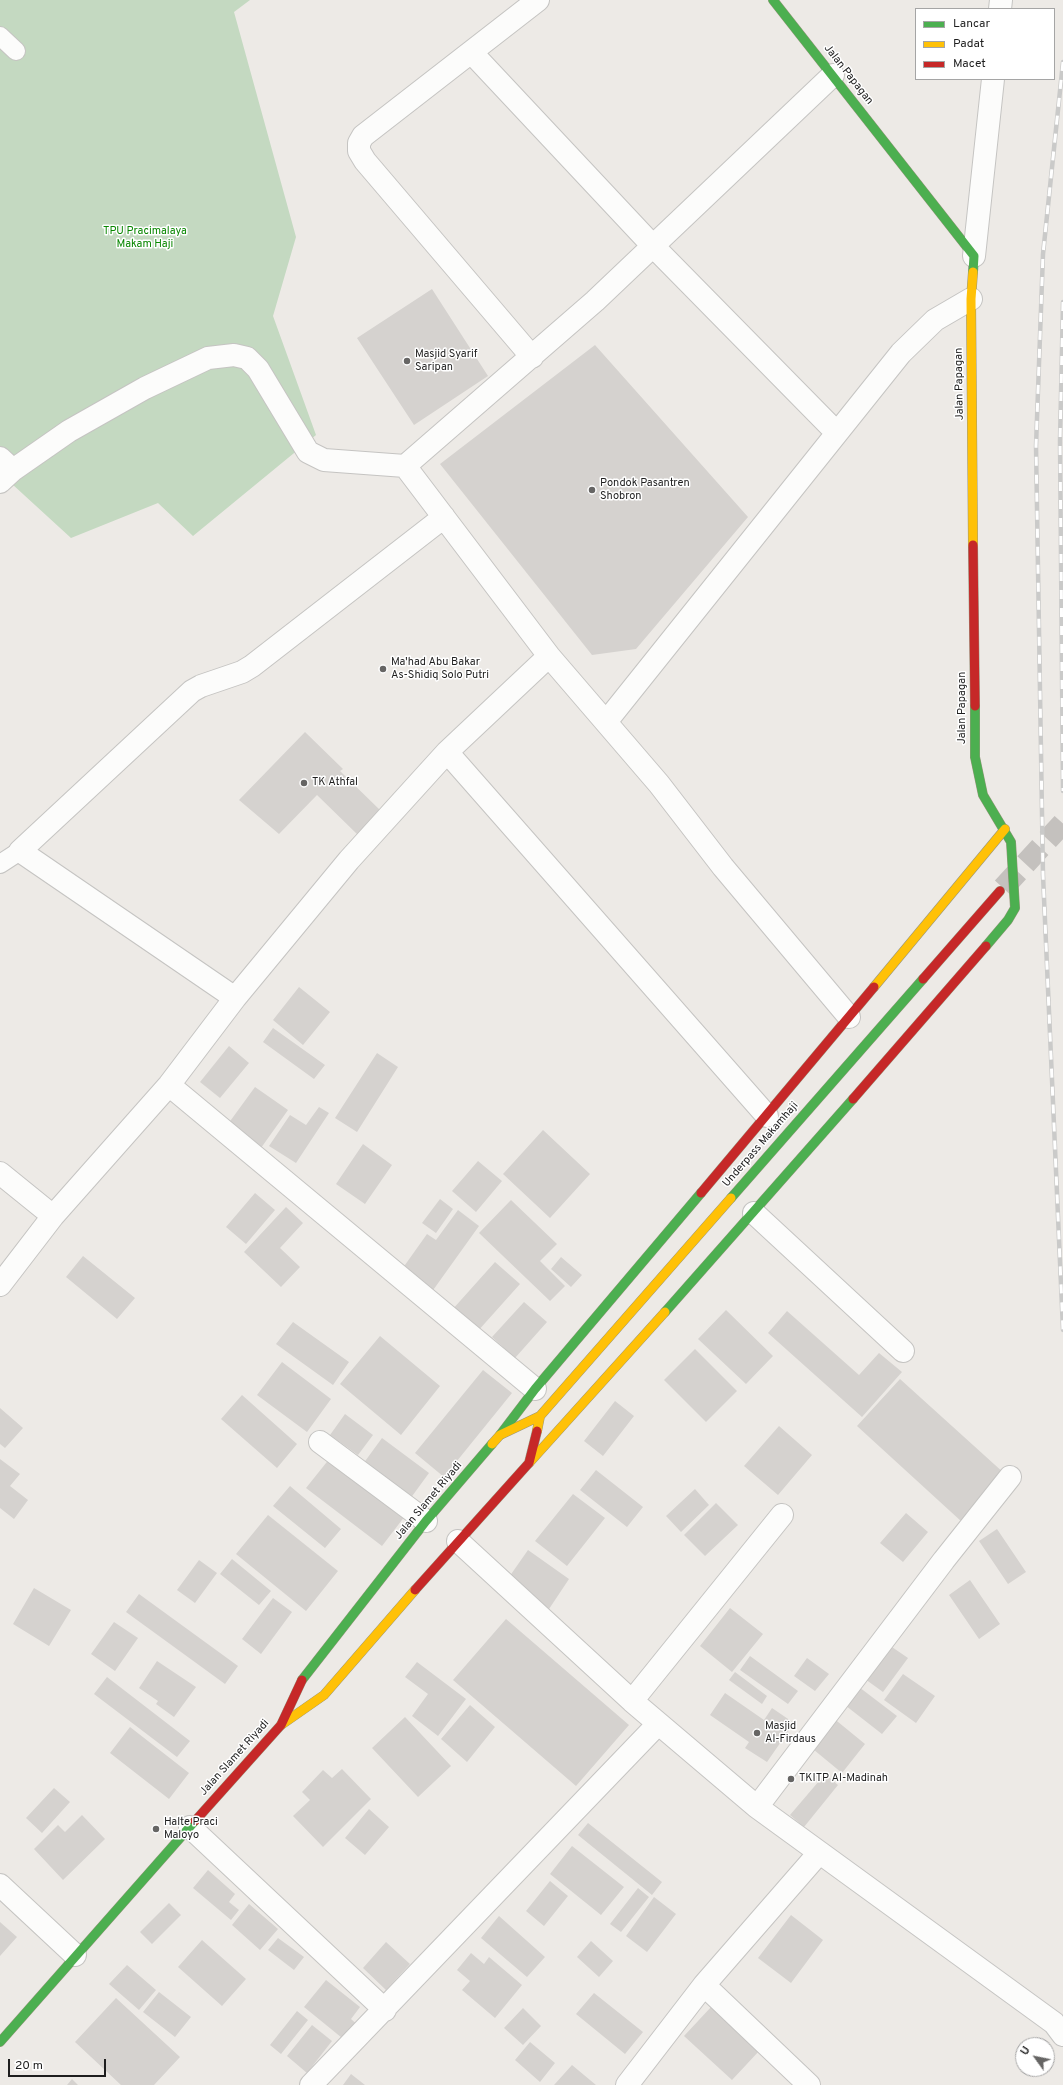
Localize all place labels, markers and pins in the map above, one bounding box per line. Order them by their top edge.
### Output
place label: Masjid Syarif Saripan [415,348,477,374]
marker: Masjid Syarif Saripan [402,356,412,366]
place label: Pondok Pasantren Shobron [600,477,690,503]
marker: Pondok Pasantren Shobron [587,485,597,495]
place label: Ma'had Abu Bakar As-Shidiq Solo Putri [391,656,489,682]
marker: Ma'had Abu Bakar As-Shidiq Solo Putri [378,664,388,674]
place label: TK Athfal [312,776,358,790]
marker: TK Athfal [299,778,309,788]
place label: Masjid Al-Firdaus [765,1720,816,1746]
marker: Masjid Al-Firdaus [752,1728,762,1738]
place label: TKITP Al-Madinah [799,1772,888,1786]
marker: TKITP Al-Madinah [786,1774,796,1784]
place label: Halte Praci Maloyo [164,1816,218,1842]
marker: Halte Praci Maloyo [151,1824,161,1834]

